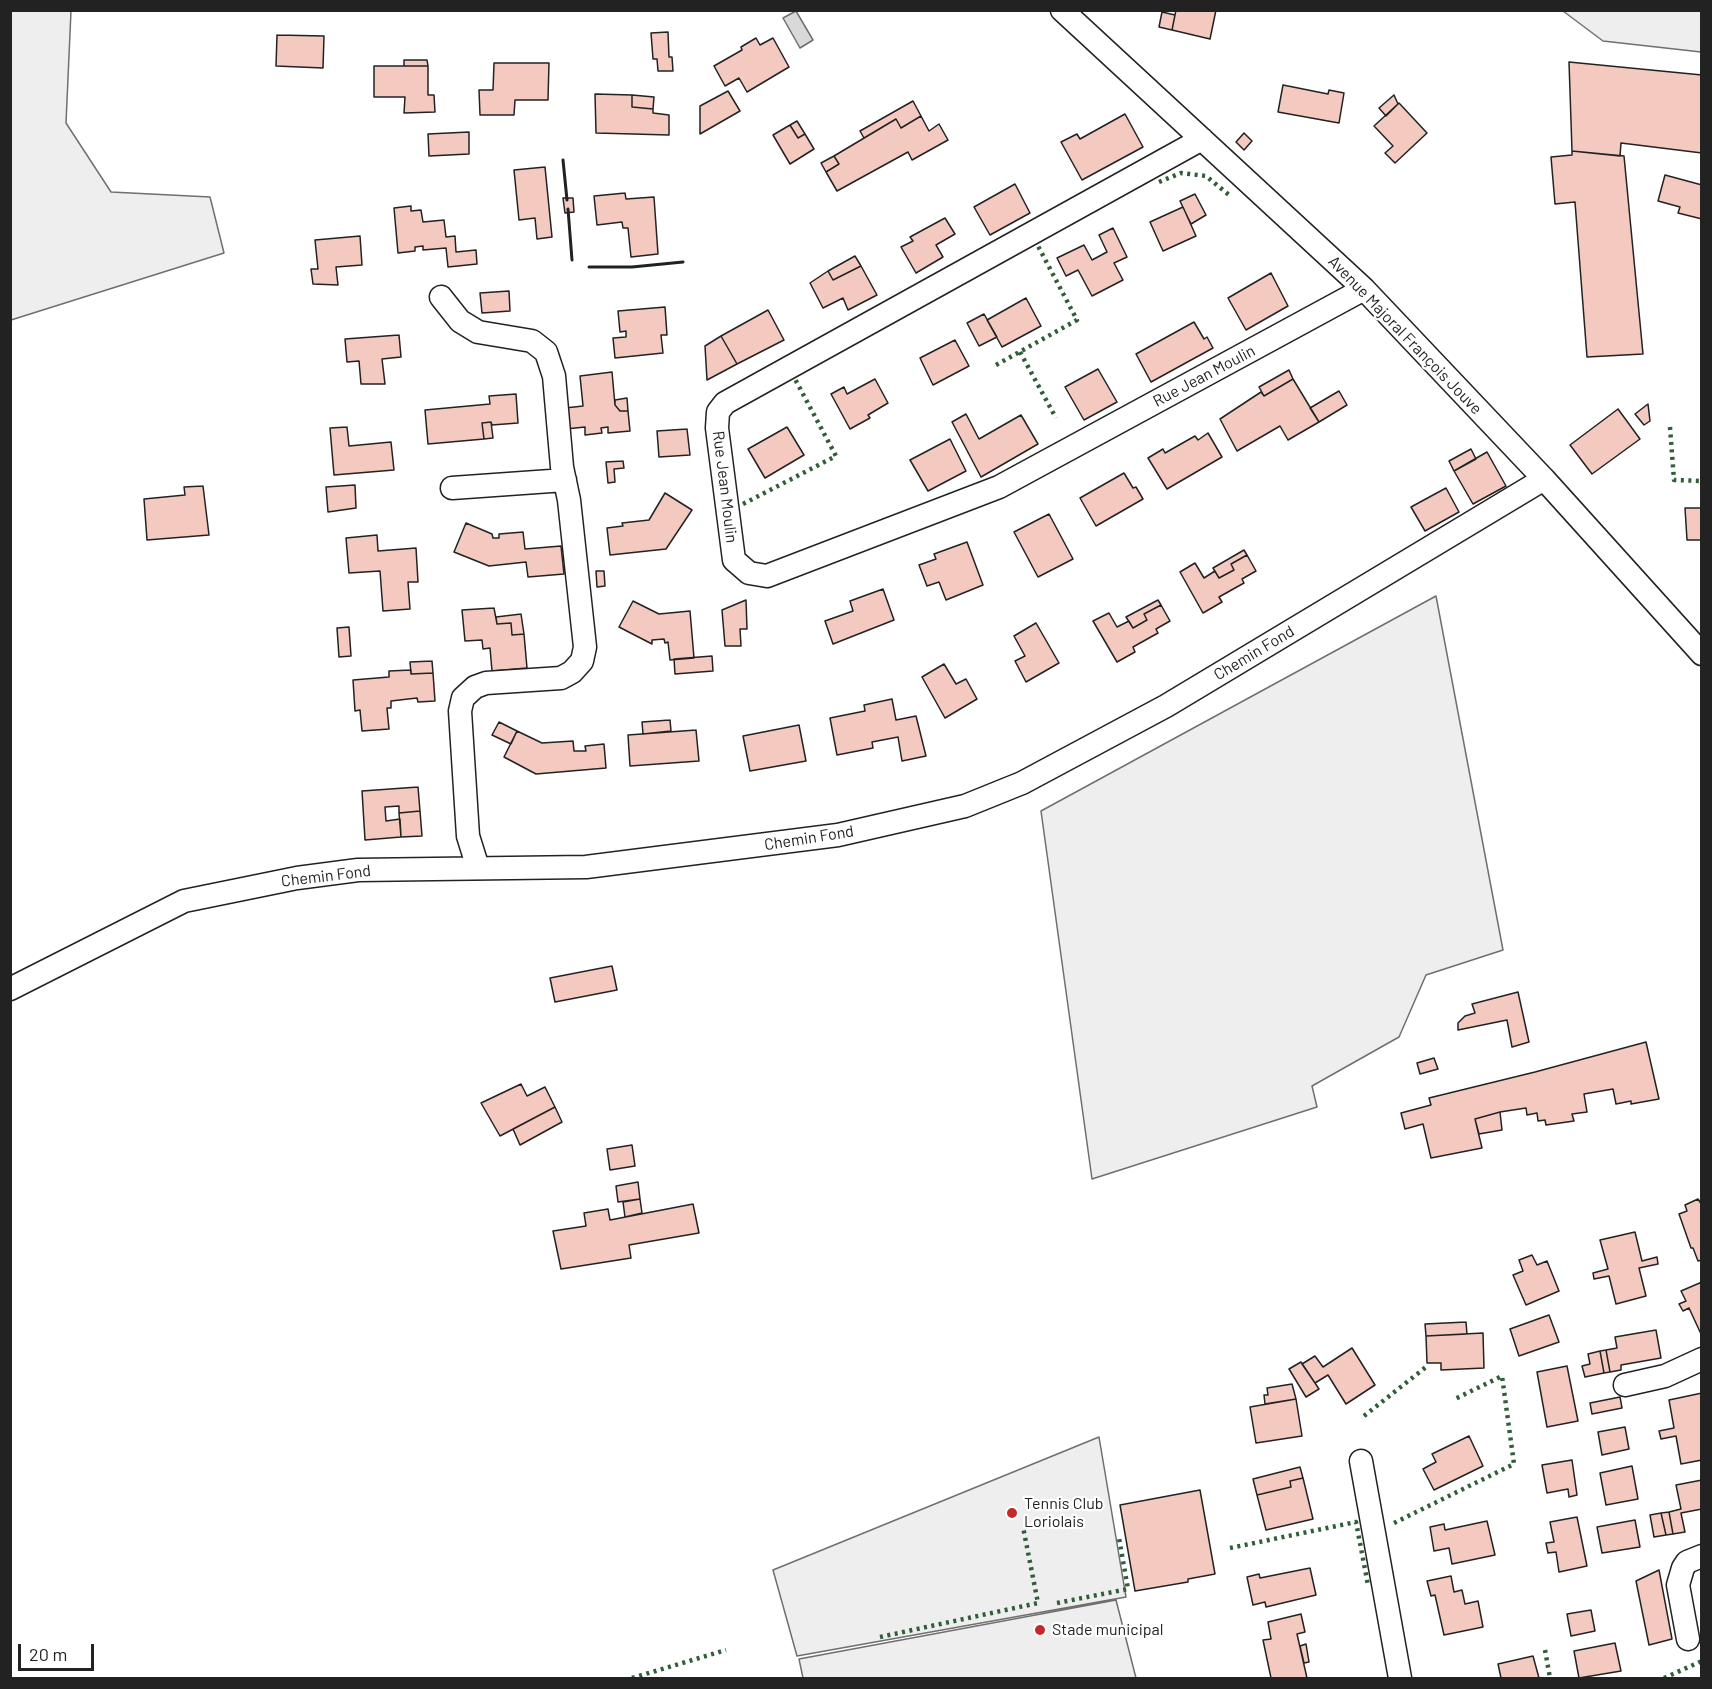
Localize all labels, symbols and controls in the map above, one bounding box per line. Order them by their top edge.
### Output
street label: Avenue Majoral François Jouve [1324,252,1486,418]
street label: Rue Jean Moulin [1150,341,1258,411]
street label: Rue Jean Moulin [709,430,741,544]
street label: Chemin Fond [1210,622,1298,684]
street label: Chemin Fond [763,821,855,855]
street label: Chemin Fond [280,861,372,891]
place label: Tennis Club Loriolais [1024,1494,1103,1532]
marker: Tennis Club Loriolais [1005,1506,1019,1520]
place label: Stade municipal [1052,1620,1163,1640]
marker: Stade municipal [1033,1623,1047,1637]
scale bar [21,1632,98,1670]
text: 20 m [29,1643,67,1665]

